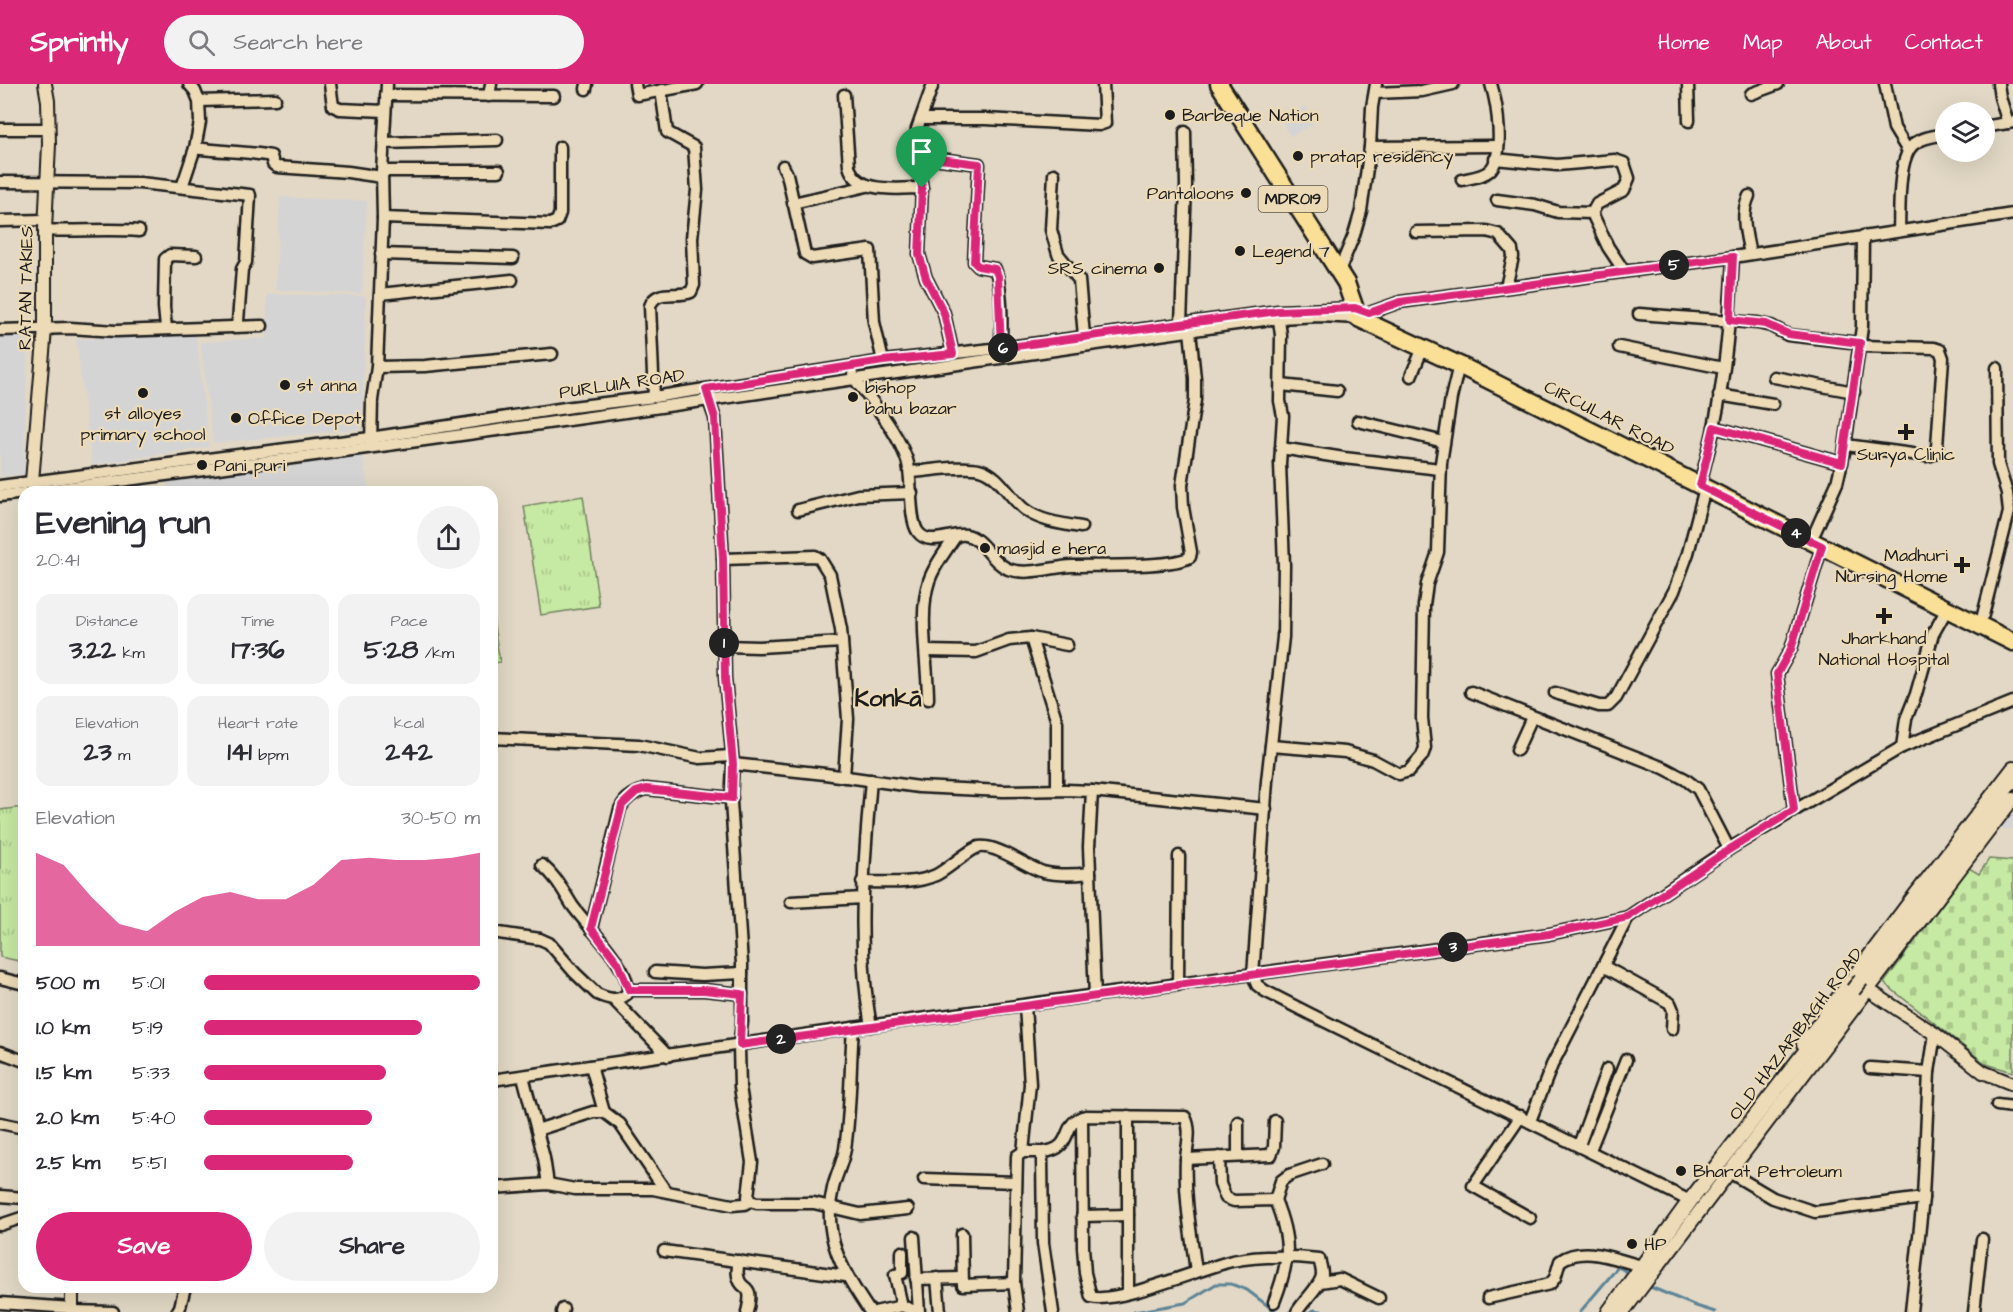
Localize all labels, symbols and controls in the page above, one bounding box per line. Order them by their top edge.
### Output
search box [164,15,584,69]
text: Sprintly [30,23,128,62]
icon: search [185,26,218,59]
text: Search here [233,27,363,58]
text: Home [1658,28,1710,57]
text: Map [1743,28,1783,57]
text: About [1816,28,1872,57]
text: Contact [1905,28,1983,57]
map controls [1935,102,1995,162]
button: layers [1935,102,1995,162]
place label: Barbeque Nation [1182,103,1319,128]
marker: Barbeque Nation [1163,108,1177,122]
pin [896,126,947,188]
icon: arrive [905,135,938,168]
place label: pratap residency [1310,144,1454,170]
marker: pratap residency [1291,149,1305,163]
place label: Pantaloons [1147,181,1234,206]
marker: Pantaloons [1239,186,1253,200]
road number: MDR019 [1258,186,1328,212]
street label: RATAN TAKIES [12,226,40,350]
place label: Legend 7 [1252,239,1330,265]
marker: Legend 7 [1233,244,1247,258]
pin: 5 [1659,250,1689,280]
text: 5 [1668,254,1680,276]
place label: SRS cinema [1048,256,1147,281]
marker: SRS cinema [1152,261,1166,275]
pin: 6 [988,333,1018,363]
text: 6 [998,337,1008,359]
street label: PURLUIA ROAD [558,363,687,405]
place label: st anna [297,373,357,398]
street label: CIRCULAR ROAD [1539,374,1679,462]
place label: bishop bahu bazar [865,375,957,421]
marker: st anna [278,378,292,392]
marker: st alloyes primary school [136,386,150,400]
marker: bishop bahu bazar [846,390,860,404]
place label: st alloyes primary school [80,401,206,448]
place label: Office Depot [248,406,362,431]
marker: Office Depot [229,411,243,425]
marker: Surya Clinic [1897,423,1915,441]
place label: Surya Clinic [1857,442,1955,468]
place label: Pani puri [214,453,286,478]
marker: Pani puri [195,458,209,472]
text: Evening run [36,500,210,546]
button: share [417,506,480,569]
pin: 4 [1781,518,1811,548]
text: 4 [1791,522,1801,544]
place label: masjid e hera [997,536,1106,561]
marker: masjid e hera [978,541,992,555]
place label: Madhuri Nursing Home [1836,543,1948,590]
text: 20:41 [36,546,80,574]
marker: Madhuri Nursing Home [1953,556,1971,574]
marker: Jharkhand National Hospital [1875,607,1893,625]
text: Distance [76,610,138,632]
text: Time [241,610,275,632]
text: Pace [390,610,428,632]
place label: Jharkhand National Hospital [1819,626,1950,672]
pin: 1 [709,628,739,658]
text: 3.22 [69,632,116,668]
text: 17:36 [231,632,285,668]
text: 5:28 [364,632,418,668]
text: 1 [723,632,725,654]
text: km [116,642,145,664]
text: /km [418,642,454,664]
district label: Konkā [855,682,922,716]
text: Elevation [76,712,138,734]
text: Heart rate [218,712,298,734]
text: kcal [394,712,424,734]
text: 23 [84,734,112,770]
text: 141 [227,734,252,770]
text: 242 [385,734,433,770]
text: m [112,744,130,766]
text: bpm [252,744,289,766]
text: Elevation [36,804,115,832]
text: 30–50 m [401,804,480,832]
pin: 3 [1438,932,1468,962]
text: 3 [1449,936,1457,958]
street label: OLD HAZARIBAGH ROAD [1723,942,1869,1125]
text: 500 m [36,969,99,997]
text: 5:01 [132,969,165,997]
text: 1.0 km [36,1014,90,1042]
text: 5:19 [132,1014,163,1042]
pin: 2 [766,1024,796,1054]
text: 2 [776,1028,786,1050]
text: 1.5 km [36,1059,91,1087]
text: 5:33 [132,1059,170,1087]
text: 2.0 km [36,1104,99,1132]
text: 5:40 [132,1104,176,1132]
text: 2.5 km [36,1149,100,1177]
text: 5:51 [132,1149,166,1177]
place label: Bharat Petroleum [1693,1159,1842,1184]
marker: Bharat Petroleum [1674,1164,1688,1178]
button: Save [36,1212,252,1281]
button: Share [264,1212,480,1281]
place label: HP [1644,1232,1667,1257]
marker: HP [1625,1237,1639,1251]

